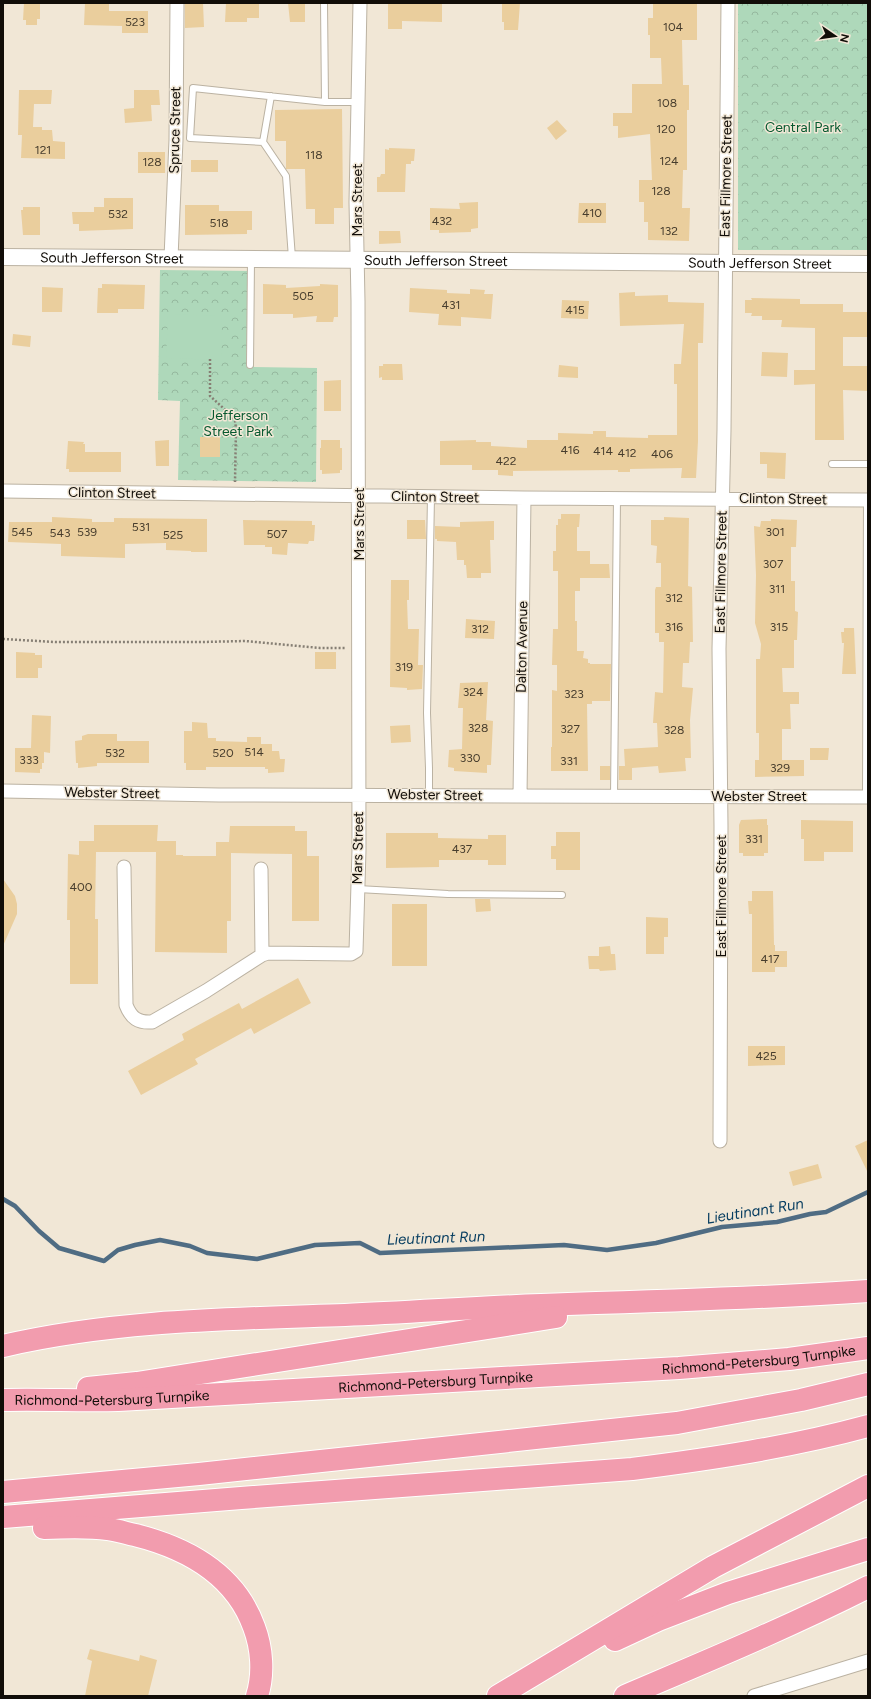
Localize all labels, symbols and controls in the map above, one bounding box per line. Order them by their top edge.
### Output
house number: 523 [125,15,145,29]
north arrow [815,16,855,56]
house number: 104 [663,20,684,34]
text: N [837,33,852,44]
street label: Spruce Street [166,86,184,174]
house number: 108 [657,96,677,110]
street label: East Fillmore Street [716,114,736,238]
park label: Central Park [765,119,841,136]
house number: 120 [656,122,676,136]
house number: 121 [35,143,51,157]
house number: 118 [305,148,323,162]
house number: 124 [659,154,679,168]
house number: 128 [142,155,162,169]
street label: Mars Street [349,164,366,236]
house number: 128 [651,184,671,198]
house number: 410 [582,206,602,220]
house number: 532 [108,207,128,221]
house number: 432 [432,214,452,228]
house number: 518 [209,216,229,230]
house number: 132 [660,224,678,238]
street label: South Jefferson Street [40,249,184,267]
street label: South Jefferson Street [364,251,508,270]
street label: South Jefferson Street [688,254,832,272]
house number: 505 [292,289,314,303]
house number: 431 [442,298,460,312]
house number: 415 [565,303,585,317]
park label: Jefferson Street Park [203,407,273,440]
house number: 416 [560,443,580,457]
house number: 414 [593,444,613,458]
house number: 412 [617,446,637,460]
house number: 406 [651,447,673,461]
house number: 422 [496,454,516,468]
street label: Clinton Street [68,484,156,502]
street label: Mars Street [351,488,368,560]
street label: Clinton Street [391,488,479,506]
street label: Clinton Street [739,490,827,508]
street label: East Fillmore Street [711,510,731,634]
house number: 531 [132,520,150,534]
house number: 545 [11,525,33,539]
house number: 539 [77,525,97,539]
house number: 301 [765,525,785,539]
house number: 543 [50,526,70,540]
house number: 507 [266,527,288,541]
house number: 525 [163,528,183,542]
house number: 307 [763,557,784,571]
house number: 311 [769,582,785,596]
house number: 312 [665,591,683,605]
street label: Dalton Avenue [513,601,531,693]
house number: 316 [665,620,683,634]
house number: 315 [770,620,788,634]
house number: 312 [471,622,489,636]
house number: 319 [395,660,413,674]
house number: 324 [463,685,484,699]
house number: 323 [564,687,584,701]
house number: 328 [468,721,488,735]
house number: 327 [560,722,580,736]
house number: 328 [664,723,684,737]
house number: 514 [244,745,264,759]
house number: 532 [105,746,125,760]
house number: 520 [212,746,234,760]
house number: 330 [460,751,481,765]
house number: 333 [19,753,39,767]
house number: 331 [560,754,578,768]
house number: 329 [770,761,790,775]
street label: Webster Street [64,784,160,802]
street label: Webster Street [387,786,483,804]
street label: Webster Street [711,788,807,805]
street label: Mars Street [349,811,367,885]
house number: 331 [745,832,763,846]
street label: East Fillmore Street [713,835,730,957]
house number: 437 [452,842,473,856]
house number: 400 [70,880,93,894]
house number: 417 [761,952,780,966]
house number: 425 [755,1049,777,1063]
water label: Lieutinant Run [705,1194,805,1228]
water label: Lieutinant Run [387,1227,485,1249]
street label: Richmond-Petersburg Turnpike [661,1341,857,1377]
street label: Richmond-Petersburg Turnpike [338,1368,534,1396]
street label: Richmond-Petersburg Turnpike [14,1386,210,1409]

